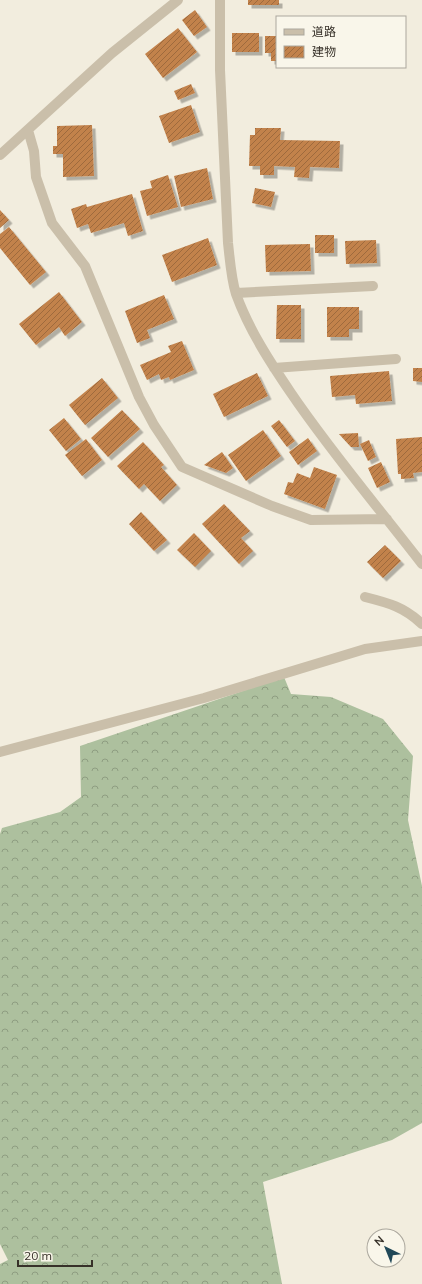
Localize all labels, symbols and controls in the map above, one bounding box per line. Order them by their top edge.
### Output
legend [276,16,406,68]
text: 道路 [312,24,336,39]
text: 建物 [312,44,336,59]
north arrow [366,1228,406,1268]
text: N [371,1233,387,1249]
scale bar [18,1242,92,1268]
text: 20 m [24,1248,52,1263]

